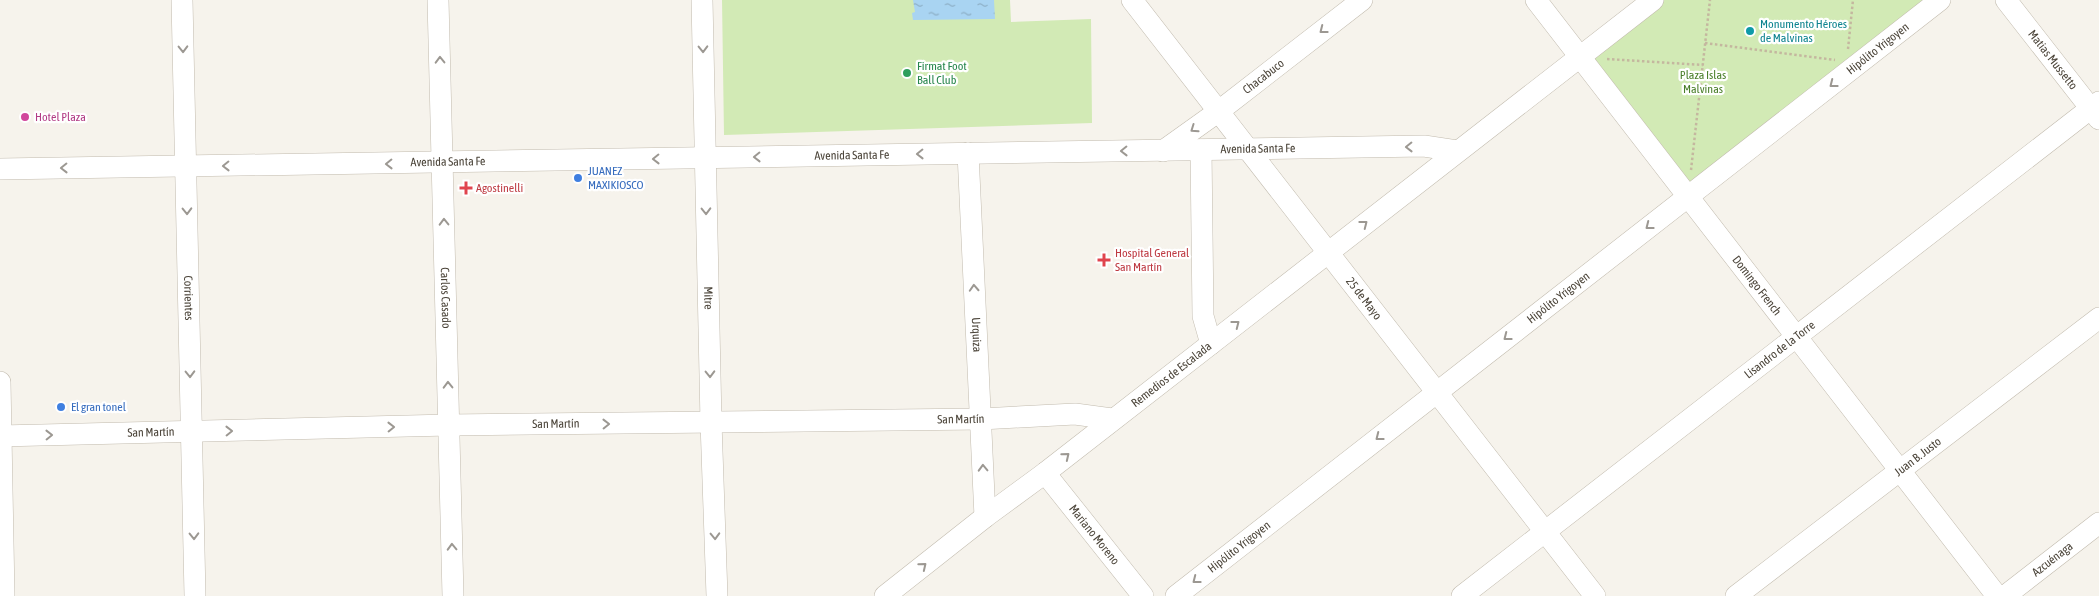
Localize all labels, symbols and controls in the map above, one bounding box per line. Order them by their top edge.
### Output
place label: Monumento Héroes de Malvinas [1760,17,1847,45]
street label: Hipólito Yrigoyen [1844,20,1912,77]
one-way arrow [1319,24,1329,33]
marker: Monumento Héroes de Malvinas [1744,25,1756,37]
street label: Matias Mussetto [2025,27,2081,93]
one-way arrow [178,45,188,53]
one-way arrow [698,45,708,53]
one-way arrow [434,56,445,64]
street label: Chacabuco [1240,56,1287,97]
place label: Firmat Foot Ball Club [917,59,967,87]
marker: Firmat Foot Ball Club [901,67,913,79]
park label: Plaza Islas Malvinas [1680,68,1726,96]
one-way arrow [1830,78,1839,86]
place label: Hotel Plaza [35,110,86,124]
marker: Hotel Plaza [19,111,31,123]
one-way arrow [1190,123,1200,132]
street label: Avenida Santa Fe [1220,141,1295,156]
one-way arrow [1405,141,1413,152]
one-way arrow [1120,146,1128,156]
street label: Avenida Santa Fe [814,148,889,163]
one-way arrow [915,149,923,159]
one-way arrow [753,152,761,163]
street label: Avenida Santa Fe [410,154,486,169]
one-way arrow [652,154,660,164]
one-way arrow [384,158,392,169]
one-way arrow [222,161,230,171]
one-way arrow [60,163,68,174]
place label: JUANEZ MAXIKIOSCO [588,164,644,192]
marker: JUANEZ MAXIKIOSCO [572,172,584,184]
place label: Agostinelli [476,181,523,195]
marker: Agostinelli [460,182,472,194]
one-way arrow [181,207,192,215]
one-way arrow [701,208,711,215]
one-way arrow [438,218,449,226]
one-way arrow [1646,221,1655,229]
one-way arrow [1358,222,1367,230]
place label: Hospital General San Martín [1115,246,1190,274]
marker: Hospital General San Martín [1097,253,1111,267]
street label: Domingo French [1729,253,1784,318]
street label: Carlos Casado [438,267,453,329]
street label: Hipólito Yrigoyen [1524,269,1592,326]
street label: Corrientes [181,275,196,321]
street label: 25 de Mayo [1343,275,1385,323]
one-way arrow [969,284,980,292]
street label: Mitre [701,286,716,310]
street label: Urquiza [969,317,984,353]
street label: Lisandro de la Torre [1742,318,1818,381]
one-way arrow [1230,322,1239,330]
one-way arrow [1503,331,1513,340]
street label: Remedios de Escalada [1129,339,1214,410]
one-way arrow [185,370,195,378]
one-way arrow [704,370,715,378]
one-way arrow [442,381,453,389]
place label: El gran tonel [71,400,127,414]
marker: El gran tonel [55,401,67,413]
street label: San Martín [937,412,985,426]
street label: San Martín [532,417,580,431]
one-way arrow [602,418,610,429]
one-way arrow [388,422,395,432]
street label: San Martín [127,425,175,440]
one-way arrow [225,425,233,436]
one-way arrow [45,430,53,440]
one-way arrow [1375,431,1385,440]
street label: Juan B. Justo [1892,434,1944,479]
one-way arrow [1060,454,1069,462]
one-way arrow [978,464,988,472]
street label: Mariano Moreno [1066,502,1123,568]
street label: Hipólito Yrigoyen [1205,518,1273,576]
one-way arrow [188,532,199,540]
one-way arrow [710,532,720,540]
street label: Azcuénaga [2029,539,2076,579]
one-way arrow [447,543,457,551]
one-way arrow [917,563,926,571]
one-way arrow [1193,575,1202,583]

